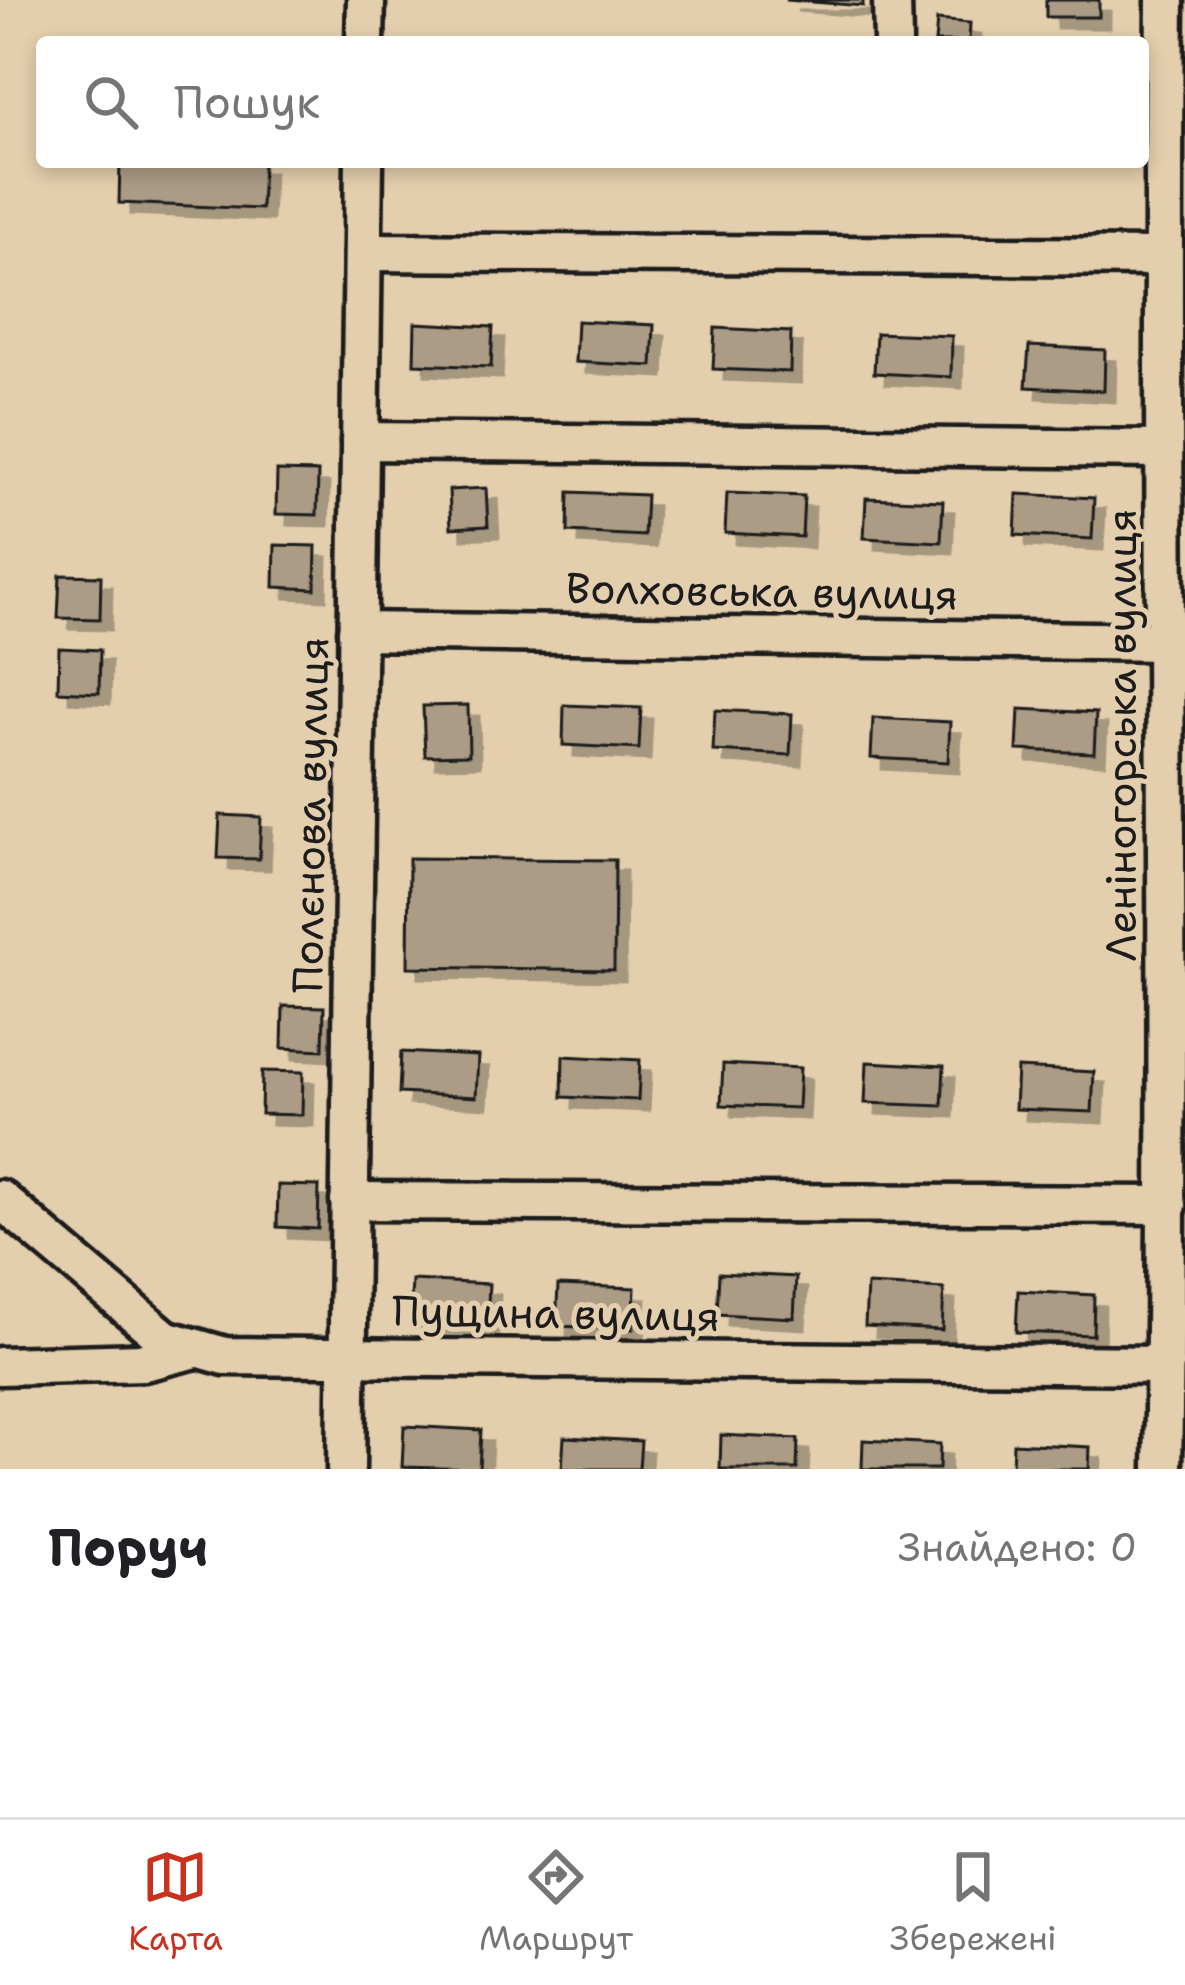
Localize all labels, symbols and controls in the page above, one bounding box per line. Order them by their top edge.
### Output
search box [36,36,1149,168]
icon: search [78,69,144,135]
text: Пошук [174,72,320,132]
street label: Леніногорська вулиця [1093,509,1149,961]
street label: Волховська вулиця [565,560,959,622]
street label: Полєнова вулиця [279,636,341,994]
street label: Пущина вулиця [392,1282,720,1344]
text: Поруч [48,1513,208,1581]
text: Знайдено: 0 [898,1521,1137,1573]
tab: Карта [128,1844,223,1961]
tab: Маршрут [479,1844,633,1961]
tab: Збережені [890,1844,1057,1961]

